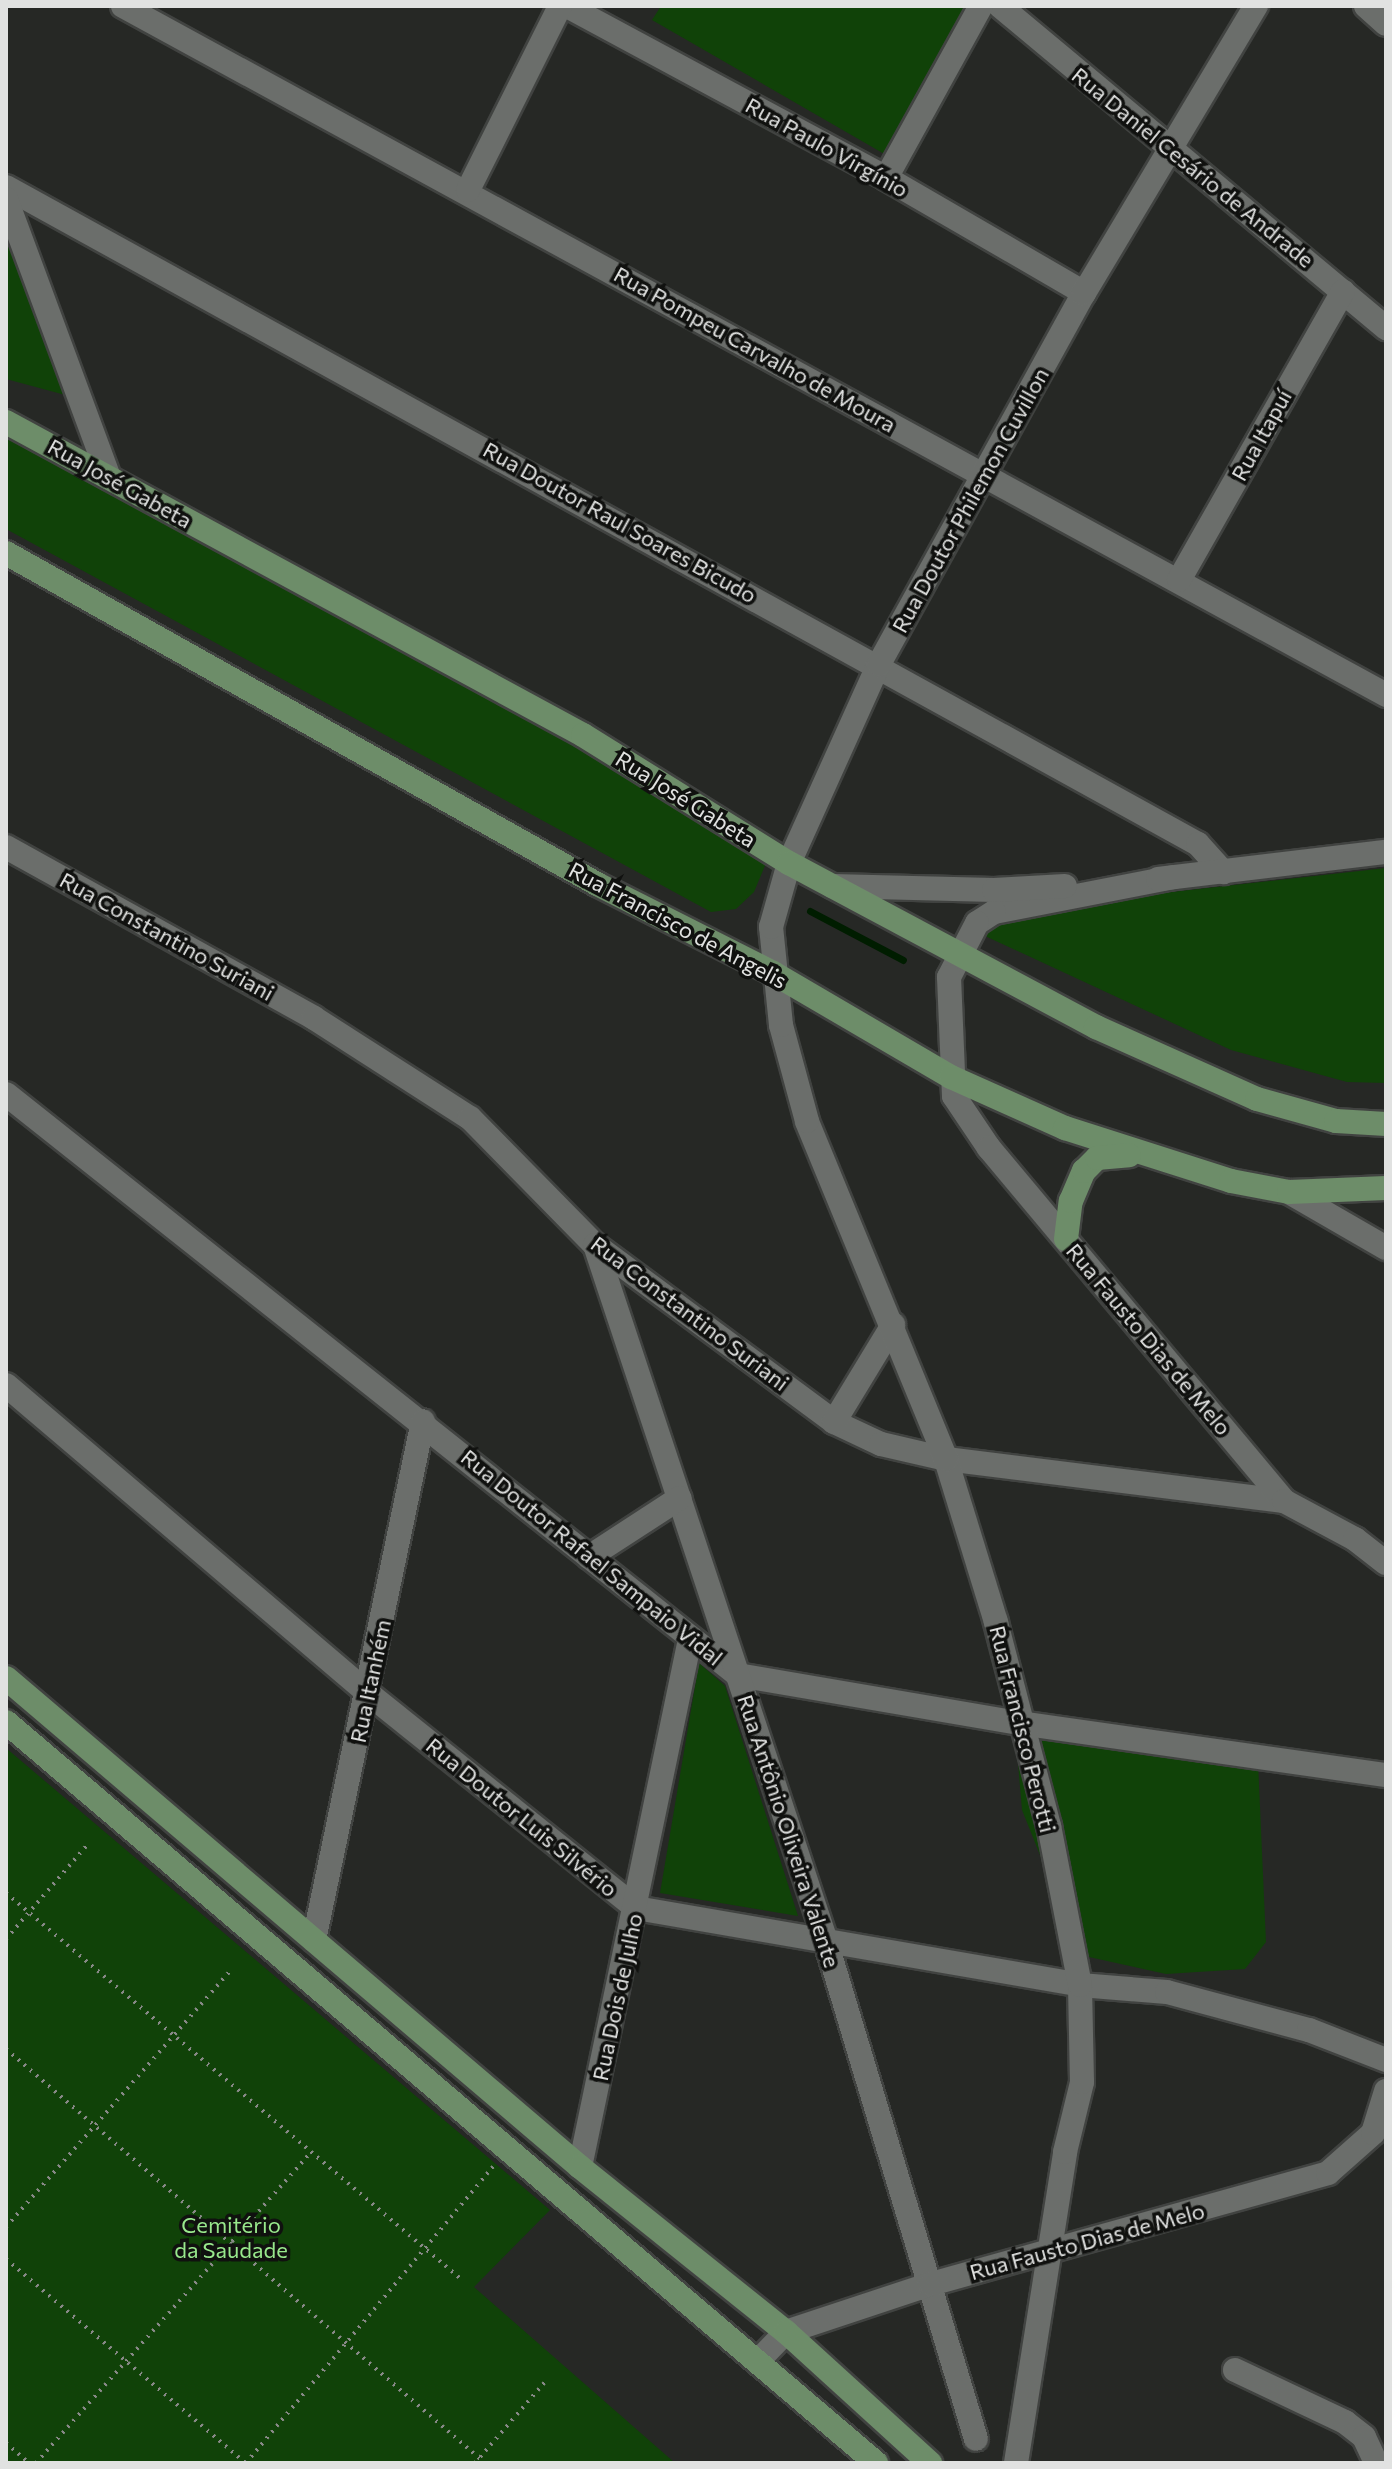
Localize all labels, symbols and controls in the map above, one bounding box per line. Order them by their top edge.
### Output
street label: Rua Daniel Cesário de Andrade [1067,61,1319,273]
street label: Rua Paulo Virgínio [741,91,913,203]
street label: Rua Pompeu Carvalho de Moura [610,260,900,438]
street label: Rua Doutor Philemon Cuvillon [886,363,1054,637]
street label: Rua Itapuí [1225,385,1297,485]
street label: Rua José Gabeta [43,433,197,533]
street label: Rua Doutor Raul Soares Bicudo [479,436,761,608]
street label: Rua José Gabeta [611,745,761,853]
street label: Rua Francisco de Angelis [564,856,792,994]
street label: Rua Constantino Suriani [55,866,279,1006]
street label: Rua Constantino Suriani [586,1230,794,1396]
street label: Rua Fausto Dias de Melo [1061,1238,1237,1440]
street label: Rua Doutor Rafael Sampaio Vidal [456,1443,728,1671]
street label: Rua Itanhém [344,1617,396,1745]
street label: Rua Francisco Perotti [984,1623,1062,1835]
street label: Rua Antônio Oliveira Valente [732,1691,846,1971]
street label: Rua Doutor Luis Silvério [421,1732,623,1902]
street label: Rua Dois de Julho [586,1911,648,2083]
street label: Rua Fausto Dias de Melo [967,2197,1207,2285]
park label: Cemitério da Saudade [174,2211,288,2262]

